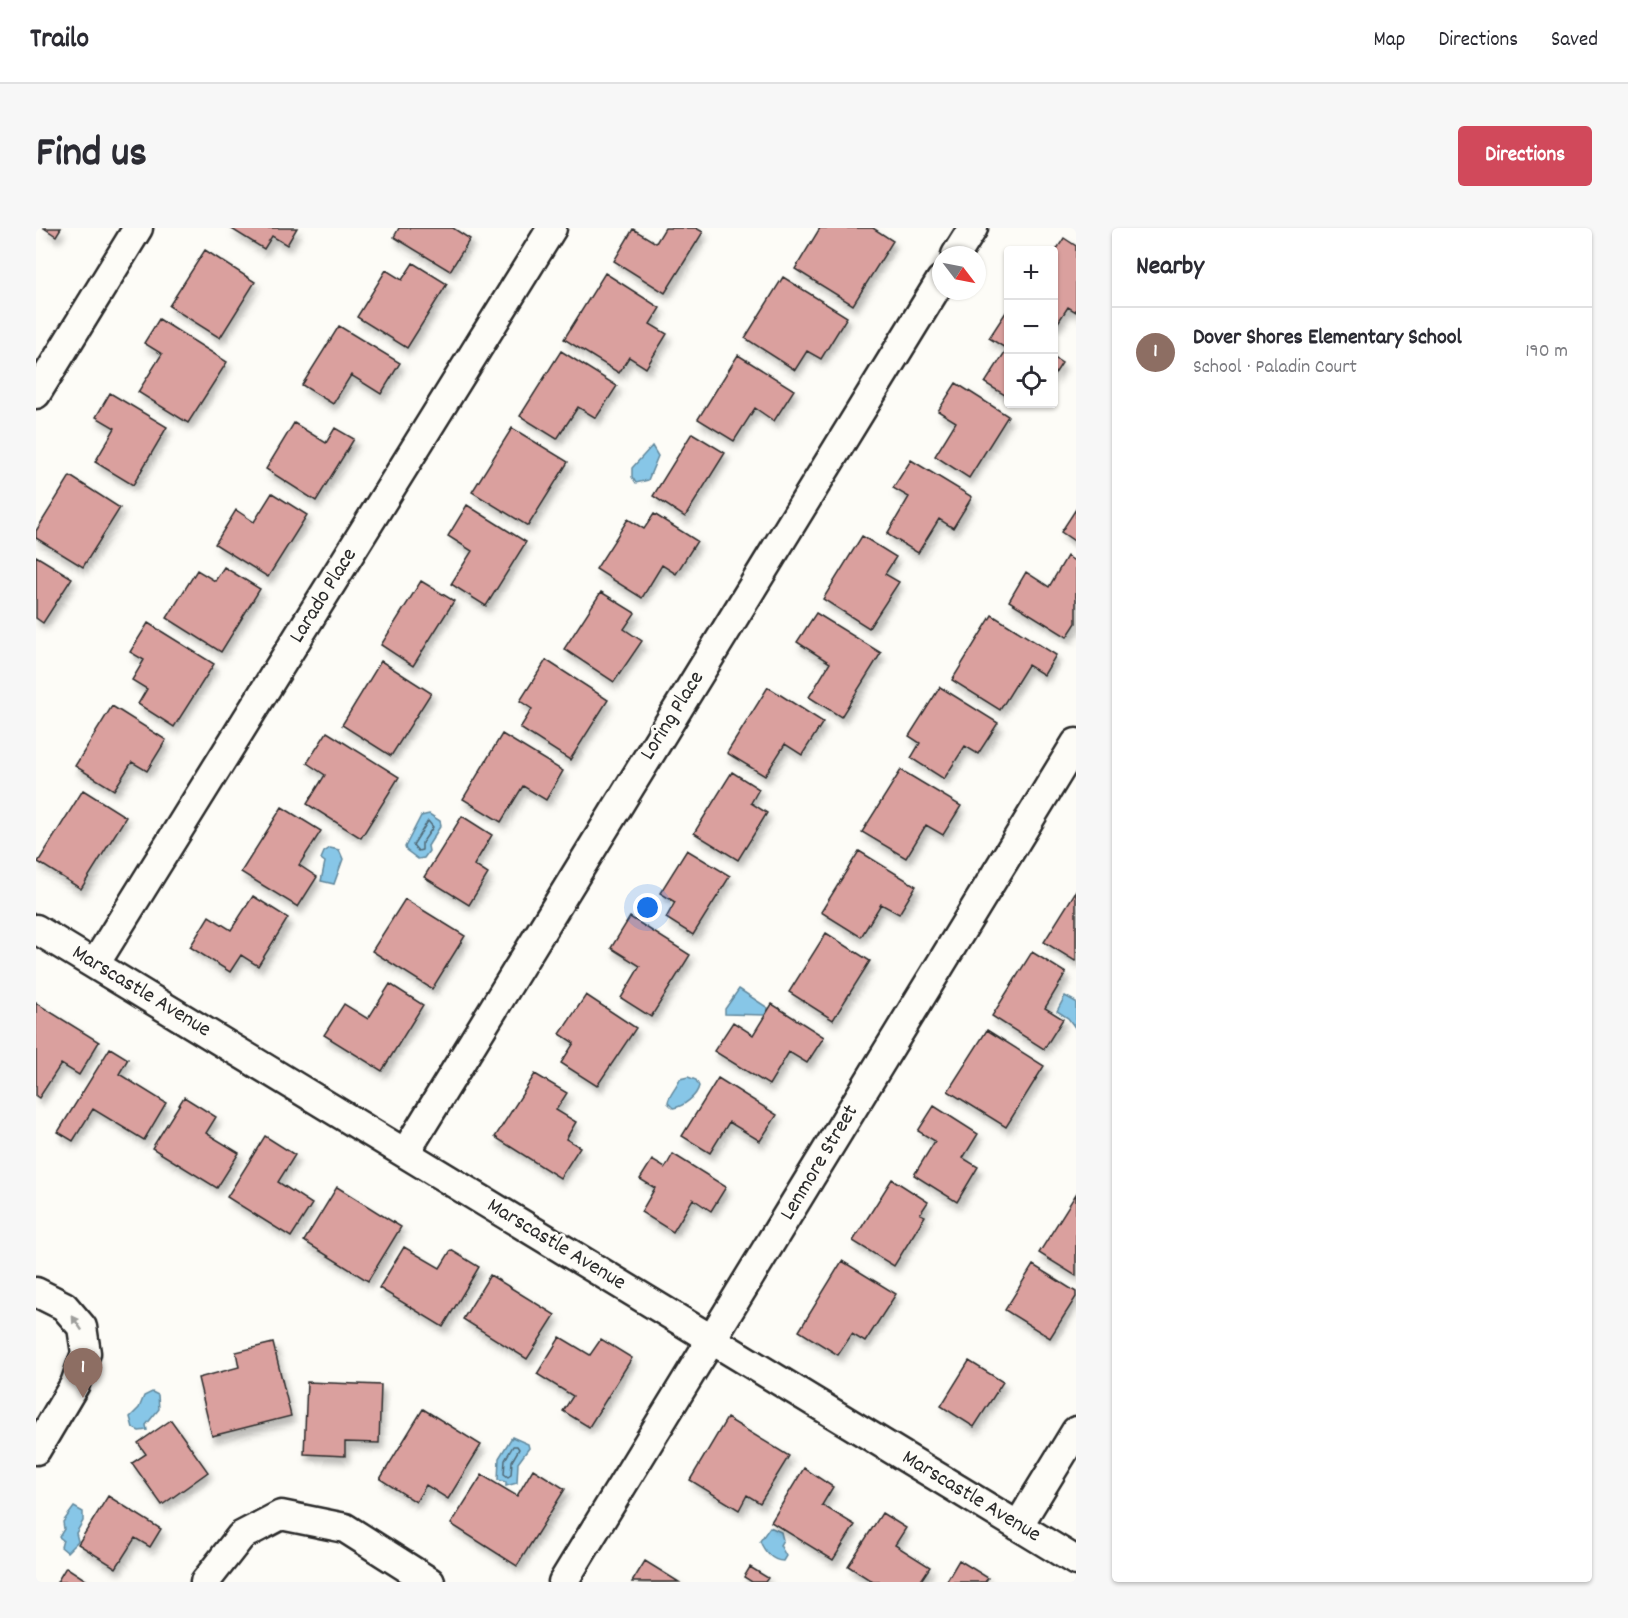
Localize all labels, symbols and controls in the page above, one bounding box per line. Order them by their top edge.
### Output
text: Trailo [30,21,89,61]
text: Map [1374,26,1405,56]
text: Directions [1438,26,1518,56]
text: Saved [1551,26,1598,56]
text: Find us [36,126,147,186]
button: Directions [1458,126,1592,186]
north arrow [932,246,986,300]
map controls [1004,246,1058,408]
button: + [1004,246,1058,300]
text: Nearby [1136,249,1204,286]
button: − [1004,300,1058,354]
text: Dover Shores Elementary School [1193,323,1462,354]
text: 1 [1153,338,1158,366]
text: 190 m [1525,338,1568,366]
button: locate [1004,354,1058,408]
text: School · Paladin Court [1193,354,1357,382]
street label: Larado Place [283,542,365,650]
street label: Loring Place [633,665,713,767]
your location [633,893,662,922]
street label: Marscastle Avenue [66,938,216,1046]
street label: Lenmore Street [773,1099,867,1227]
street label: Marscastle Avenue [481,1191,631,1299]
one-way arrow [71,1314,82,1331]
pin: 1 [64,1348,102,1398]
street label: Marscastle Avenue [896,1443,1046,1551]

